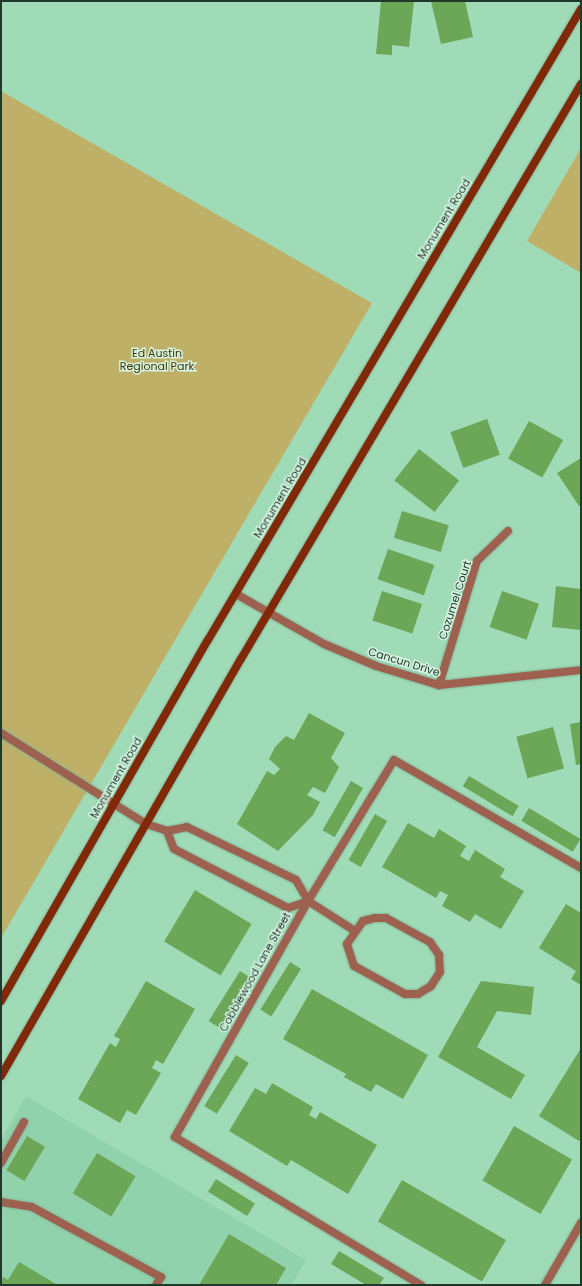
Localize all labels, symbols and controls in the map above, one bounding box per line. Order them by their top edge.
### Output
street label: Monument Road [415,176,473,262]
park label: Ed Austin Regional Park [120,347,194,373]
street label: Monument Road [251,455,309,541]
street label: Cozumel Court [436,559,474,641]
street label: Cancun Drive [367,645,441,679]
street label: Monument Road [87,735,145,821]
street label: Cobblewood Lane Street [217,910,293,1034]

